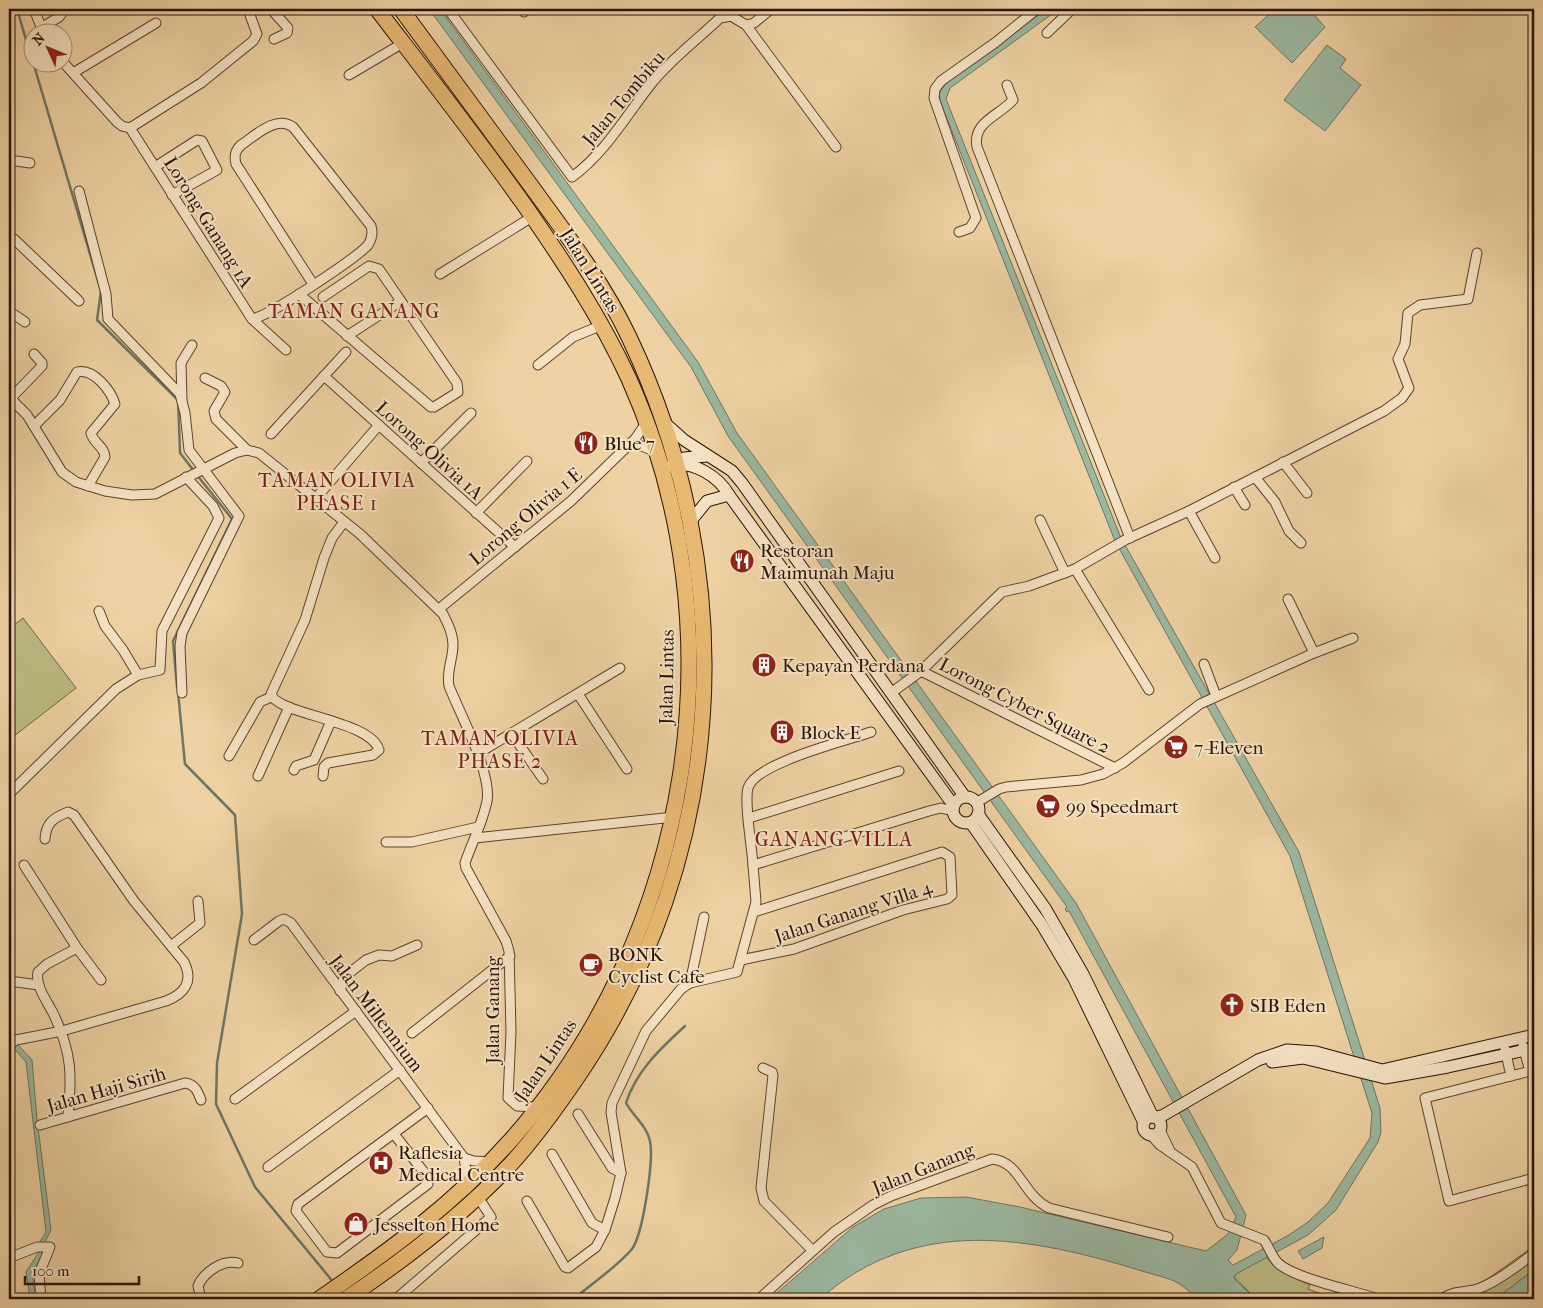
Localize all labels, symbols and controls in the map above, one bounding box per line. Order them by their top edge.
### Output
north arrow [22,22,72,72]
text: N [29,29,49,49]
street label: Jalan Tombiku [576,47,670,152]
street label: Lorong Ganang 1A [159,153,258,293]
street label: Jalan Lintas [555,223,625,317]
district label: TAMAN GANANG [268,300,440,323]
street label: Lorong Olivia 1A [371,397,488,505]
restaurant icon: Blue 7 [573,430,599,456]
place label: Blue 7 [604,433,655,455]
street label: Lorong Olivia 1 E [465,463,587,570]
district label: TAMAN OLIVIA PHASE 1 [258,469,416,515]
place label: Restoran Maimunah Maju [760,540,895,584]
restaurant icon: Restoran Maimunah Maju [729,548,755,574]
street label: Jalan Lintas [655,629,679,727]
building icon: Kepayan Perdana [751,652,777,678]
street label: Lorong Cyber Square 2 [936,653,1114,759]
place label: Kepayan Perdana [782,655,925,677]
building icon: Block E [769,719,795,745]
place label: Block E [800,722,861,744]
district label: TAMAN OLIVIA PHASE 2 [421,727,579,773]
supermarket icon: 7-Eleven [1163,734,1189,760]
place label: 7-Eleven [1194,737,1264,759]
supermarket icon: 99 Speedmart [1035,793,1061,819]
place label: 99 Speedmart [1066,796,1179,818]
district label: GANANG VILLA [755,828,913,851]
street label: Jalan Ganang Villa 4 [770,876,936,948]
place label: BONK Cyclist Cafe [608,944,705,988]
street label: Jalan Millennium [324,949,428,1077]
cafe icon: BONK Cyclist Cafe [578,952,604,978]
street label: Jalan Ganang [482,955,504,1066]
church icon: SIB Eden [1219,992,1245,1018]
place label: SIB Eden [1250,995,1326,1017]
street label: Jalan Lintas [509,1015,582,1108]
street label: Jalan Haji Sirih [42,1062,169,1118]
street label: Jalan Ganang [867,1138,978,1200]
place label: Raflesia Medical Centre [398,1142,524,1186]
hospital icon: Raflesia Medical Centre [368,1150,394,1176]
shop icon: Jesselton Home [343,1211,369,1237]
place label: Jesselton Home [372,1214,499,1236]
scale bar [25,1253,139,1285]
text: 100 m [32,1262,70,1280]

